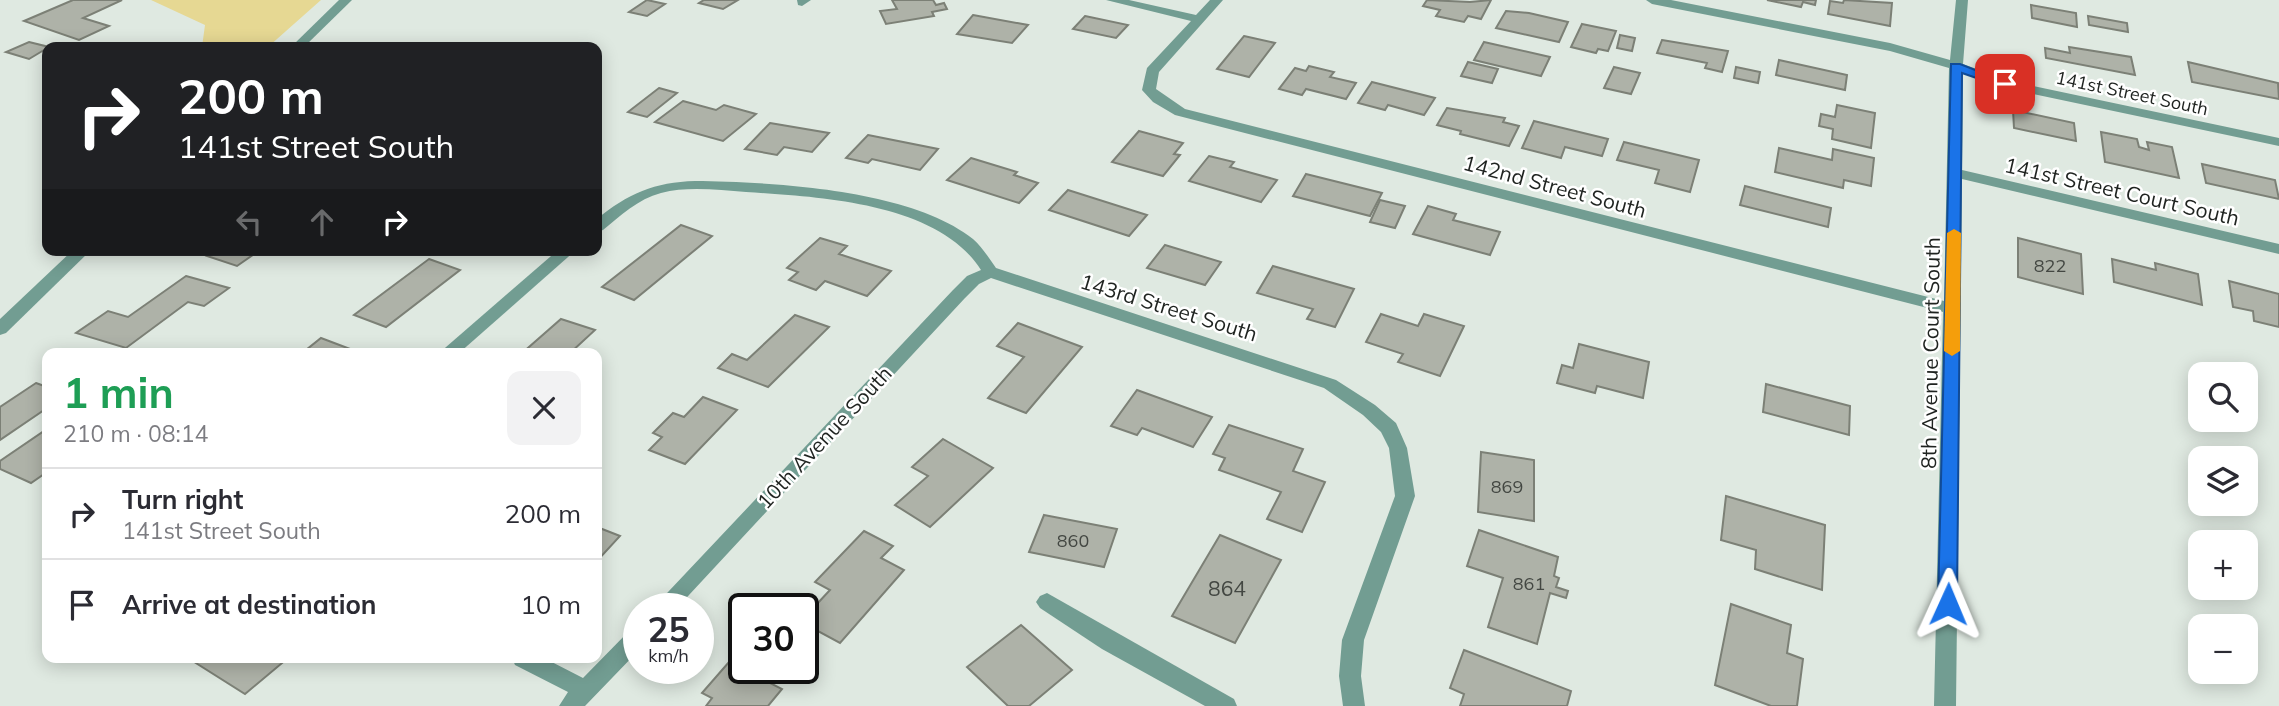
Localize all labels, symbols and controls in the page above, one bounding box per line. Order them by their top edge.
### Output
pin [1975,54,2035,114]
text: 200 m [178,65,324,126]
icon: arrive [1986,65,2024,103]
street label: 141st Street South [2054,66,2210,120]
icon: right [63,70,154,161]
text: 141st Street South [178,126,454,166]
street label: 142nd Street South [1461,149,1649,223]
street label: 141st Street Court South [2002,151,2242,231]
icon: left [230,203,268,241]
icon: ahead [303,203,341,241]
icon: right [376,203,414,241]
street label: 8th Avenue Court South [1915,237,1945,469]
house number: 822 [2034,254,2066,277]
street label: 143rd Street South [1077,268,1261,346]
street label: 10th Avenue South [751,360,897,514]
map controls [2188,362,2258,684]
button: search [2188,362,2258,432]
text: 1 min [63,366,174,419]
button: close [507,371,581,445]
text: 210 m · 08:14 [63,419,208,448]
button: layers [2188,446,2258,516]
house number: 869 [1491,475,1523,498]
text: Turn right [122,483,243,516]
icon: right [63,495,101,533]
text: 200 m [505,497,581,530]
text: 141st Street South [122,516,321,545]
house number: 860 [1057,529,1089,552]
button: + [2188,530,2258,600]
position arrow [1911,567,1985,641]
house number: 861 [1513,572,1545,595]
house number: 864 [1208,575,1246,601]
icon: arrive [63,586,101,624]
text: Arrive at destination [122,588,377,621]
text: 10 m [520,588,581,621]
speed limit sign: 30 [728,593,819,684]
text: 25 [647,607,690,651]
button: − [2188,614,2258,684]
text: km/h [648,644,689,667]

